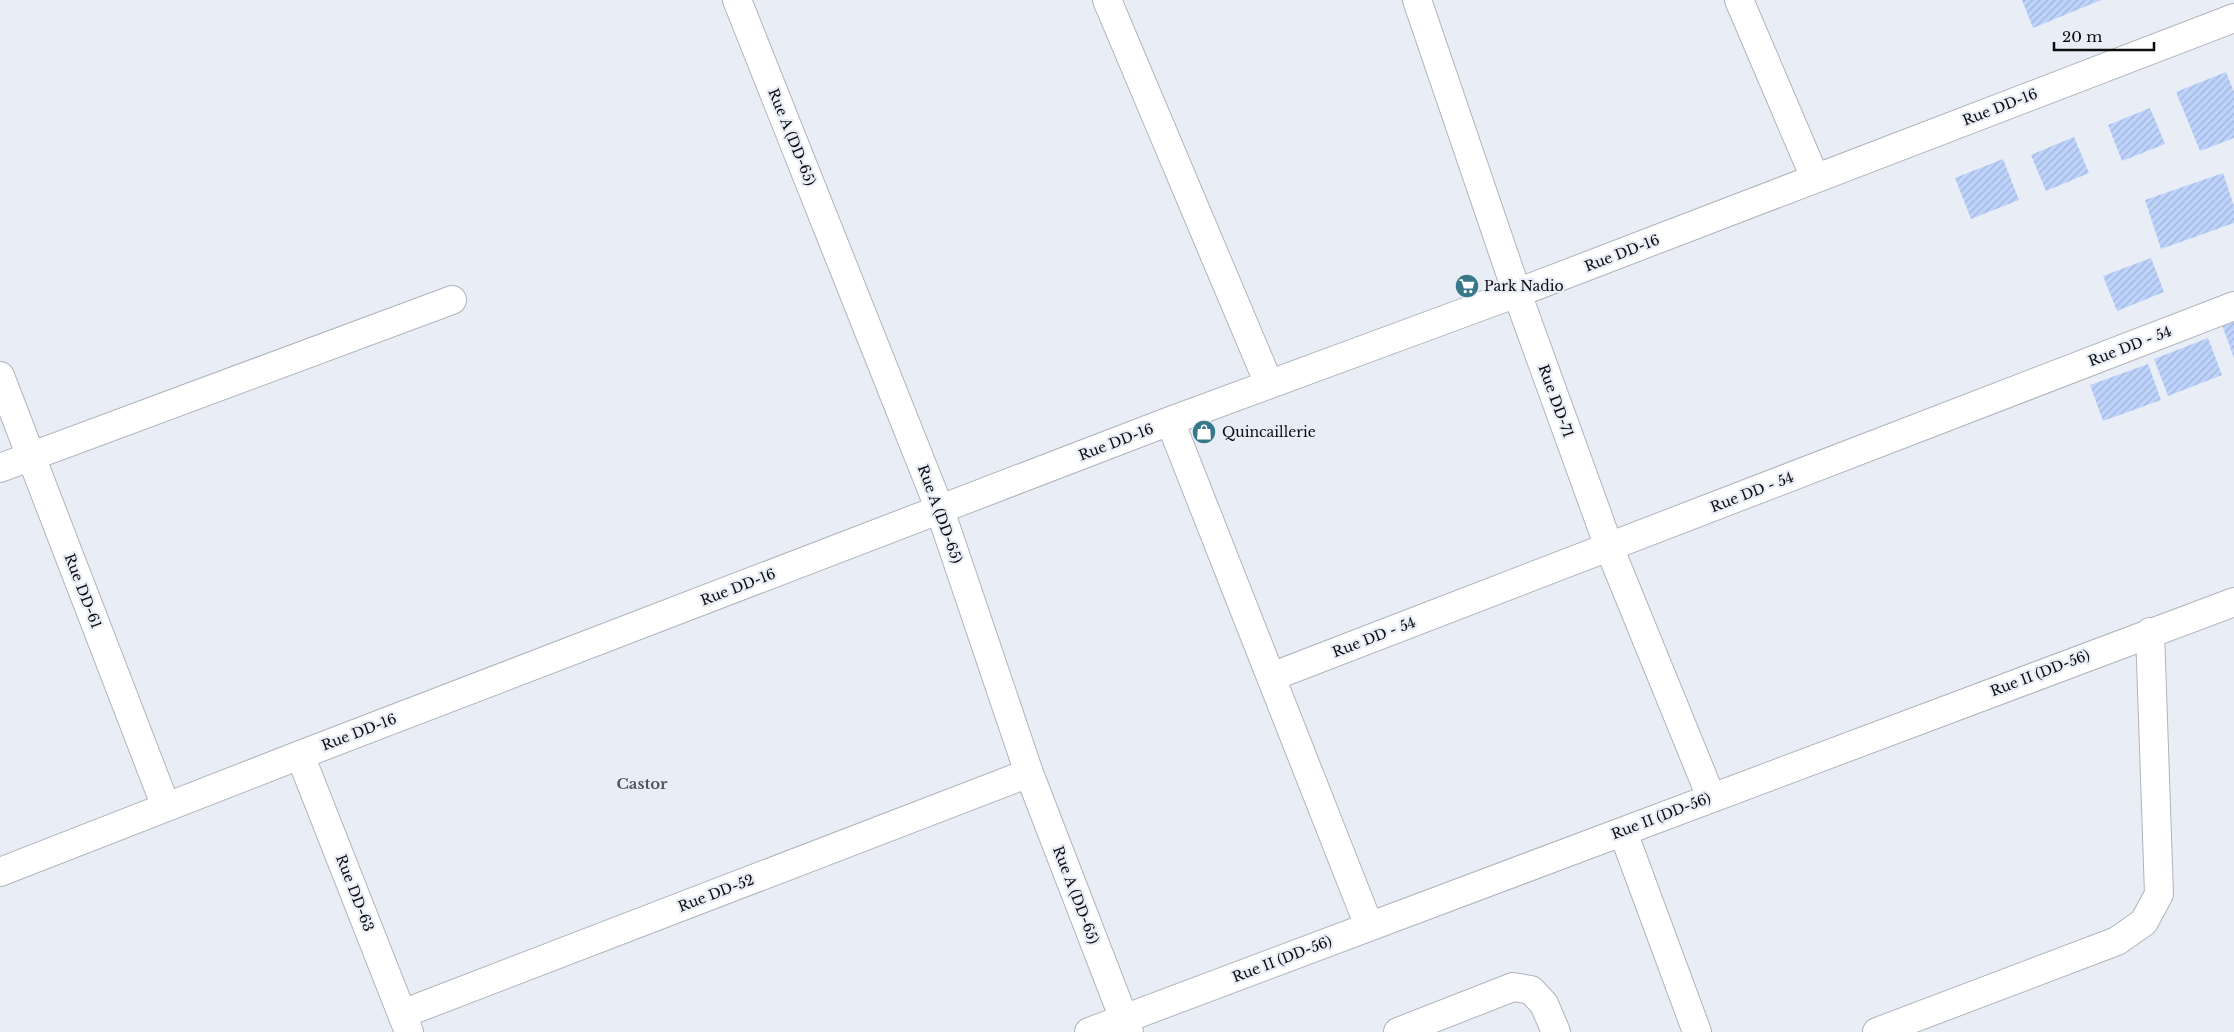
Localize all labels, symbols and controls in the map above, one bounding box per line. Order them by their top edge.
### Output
scale bar [2054,20,2154,52]
text: 20 m [2062,27,2102,46]
street label: Rue DD-16 [1960,84,2040,130]
street label: Rue A (DD-65) [764,86,820,188]
street label: Rue DD-16 [1582,230,1662,276]
supermarket icon: Park Nadio [1454,273,1480,299]
place label: Park Nadio [1484,277,1564,295]
street label: Rue DD - 54 [2086,322,2174,370]
street label: Rue DD-71 [1534,362,1578,440]
street label: Rue DD-16 [1076,419,1156,465]
shop icon: Quincaillerie [1191,419,1217,445]
place label: Quincaillerie [1222,423,1316,441]
street label: Rue A (DD-65) [914,462,966,566]
street label: Rue DD - 54 [1708,468,1796,516]
street label: Rue DD-61 [60,551,106,631]
street label: Rue DD-16 [698,564,778,610]
street label: Rue DD - 54 [1330,613,1418,661]
street label: Rue II (DD-56) [1988,646,2092,700]
street label: Rue DD-16 [319,709,399,755]
district label: Castor [616,774,668,793]
street label: Rue II (DD-56) [1609,789,1713,843]
street label: Rue A (DD-65) [1049,843,1103,947]
street label: Rue DD-63 [332,852,378,934]
street label: Rue DD-52 [675,870,757,916]
street label: Rue II (DD-56) [1230,932,1334,986]

